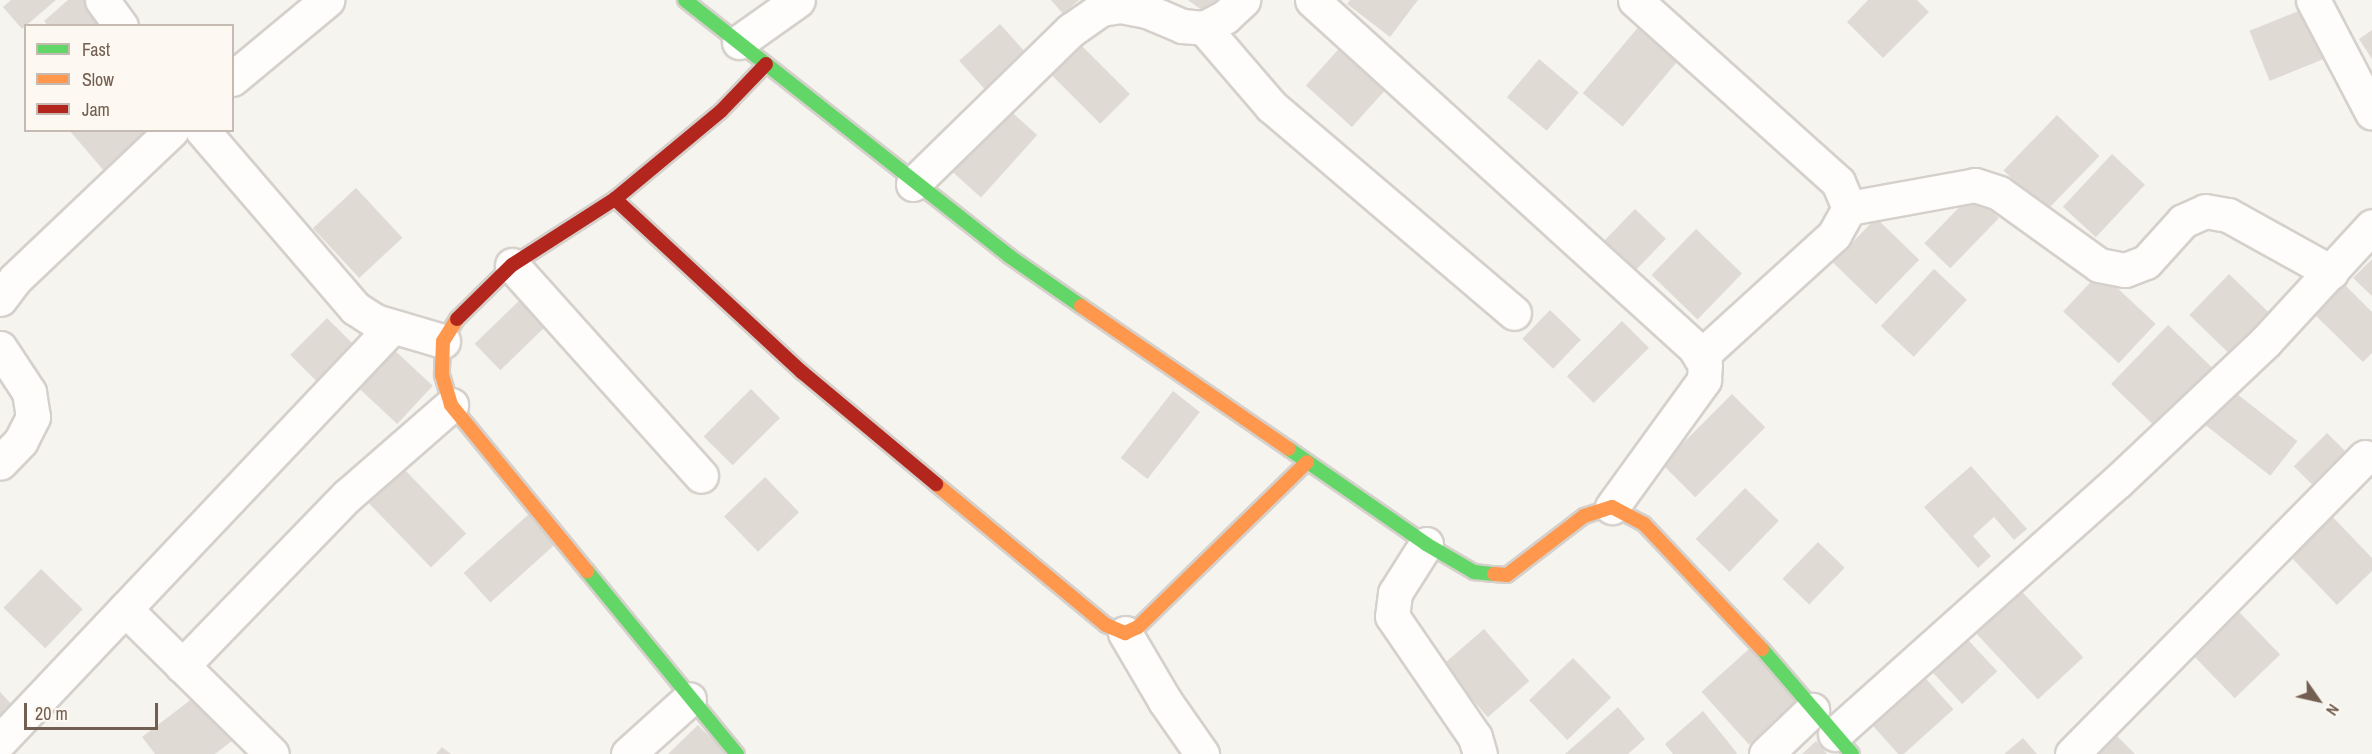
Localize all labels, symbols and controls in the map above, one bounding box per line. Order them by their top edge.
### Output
legend [24,24,234,132]
text: Fast [82,37,110,62]
text: Slow [82,67,114,92]
text: Jam [82,97,110,122]
north arrow [2288,670,2348,730]
scale bar [27,691,160,729]
text: N [2321,700,2345,720]
text: 20 m [35,701,68,726]

